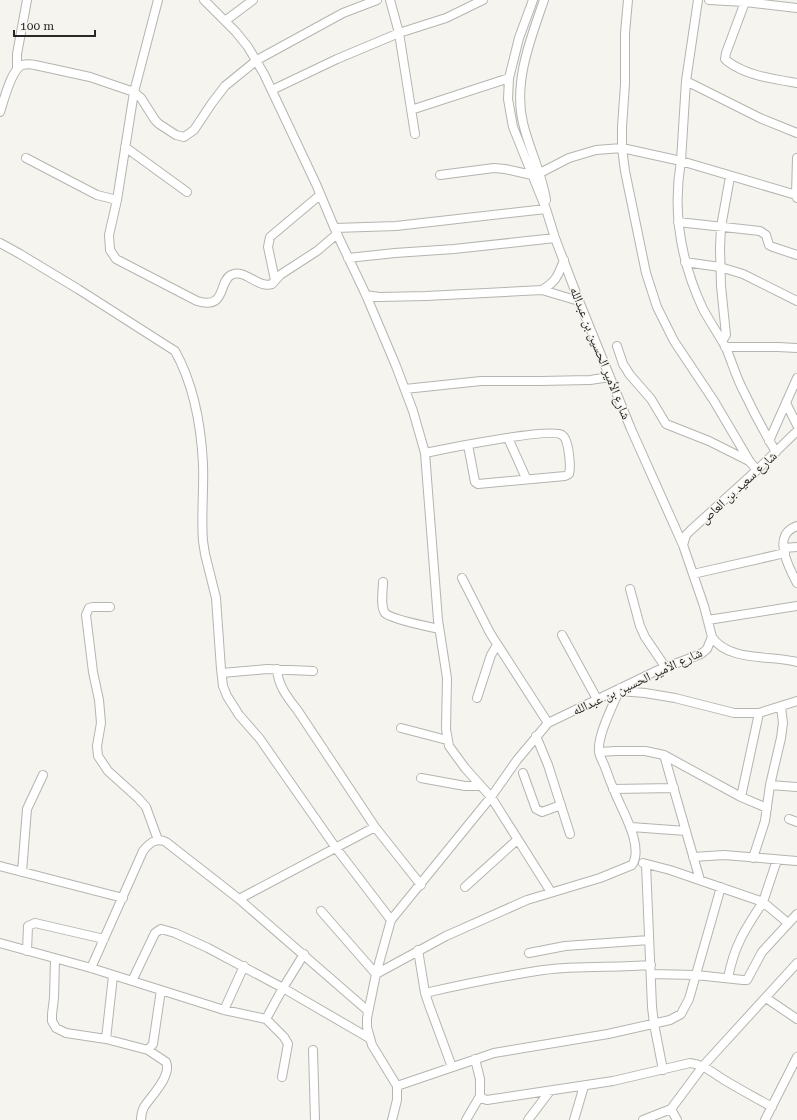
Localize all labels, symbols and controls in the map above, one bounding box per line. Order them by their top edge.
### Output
scale bar [14,12,95,38]
text: 100 m [20,19,54,33]
street label: شارع الأمير الحسين بن عبدالله [565,285,634,422]
street label: شارع سعيد بن العاص [697,448,781,528]
street label: شارع الأمير الحسين بن عبدالله [570,645,705,720]

